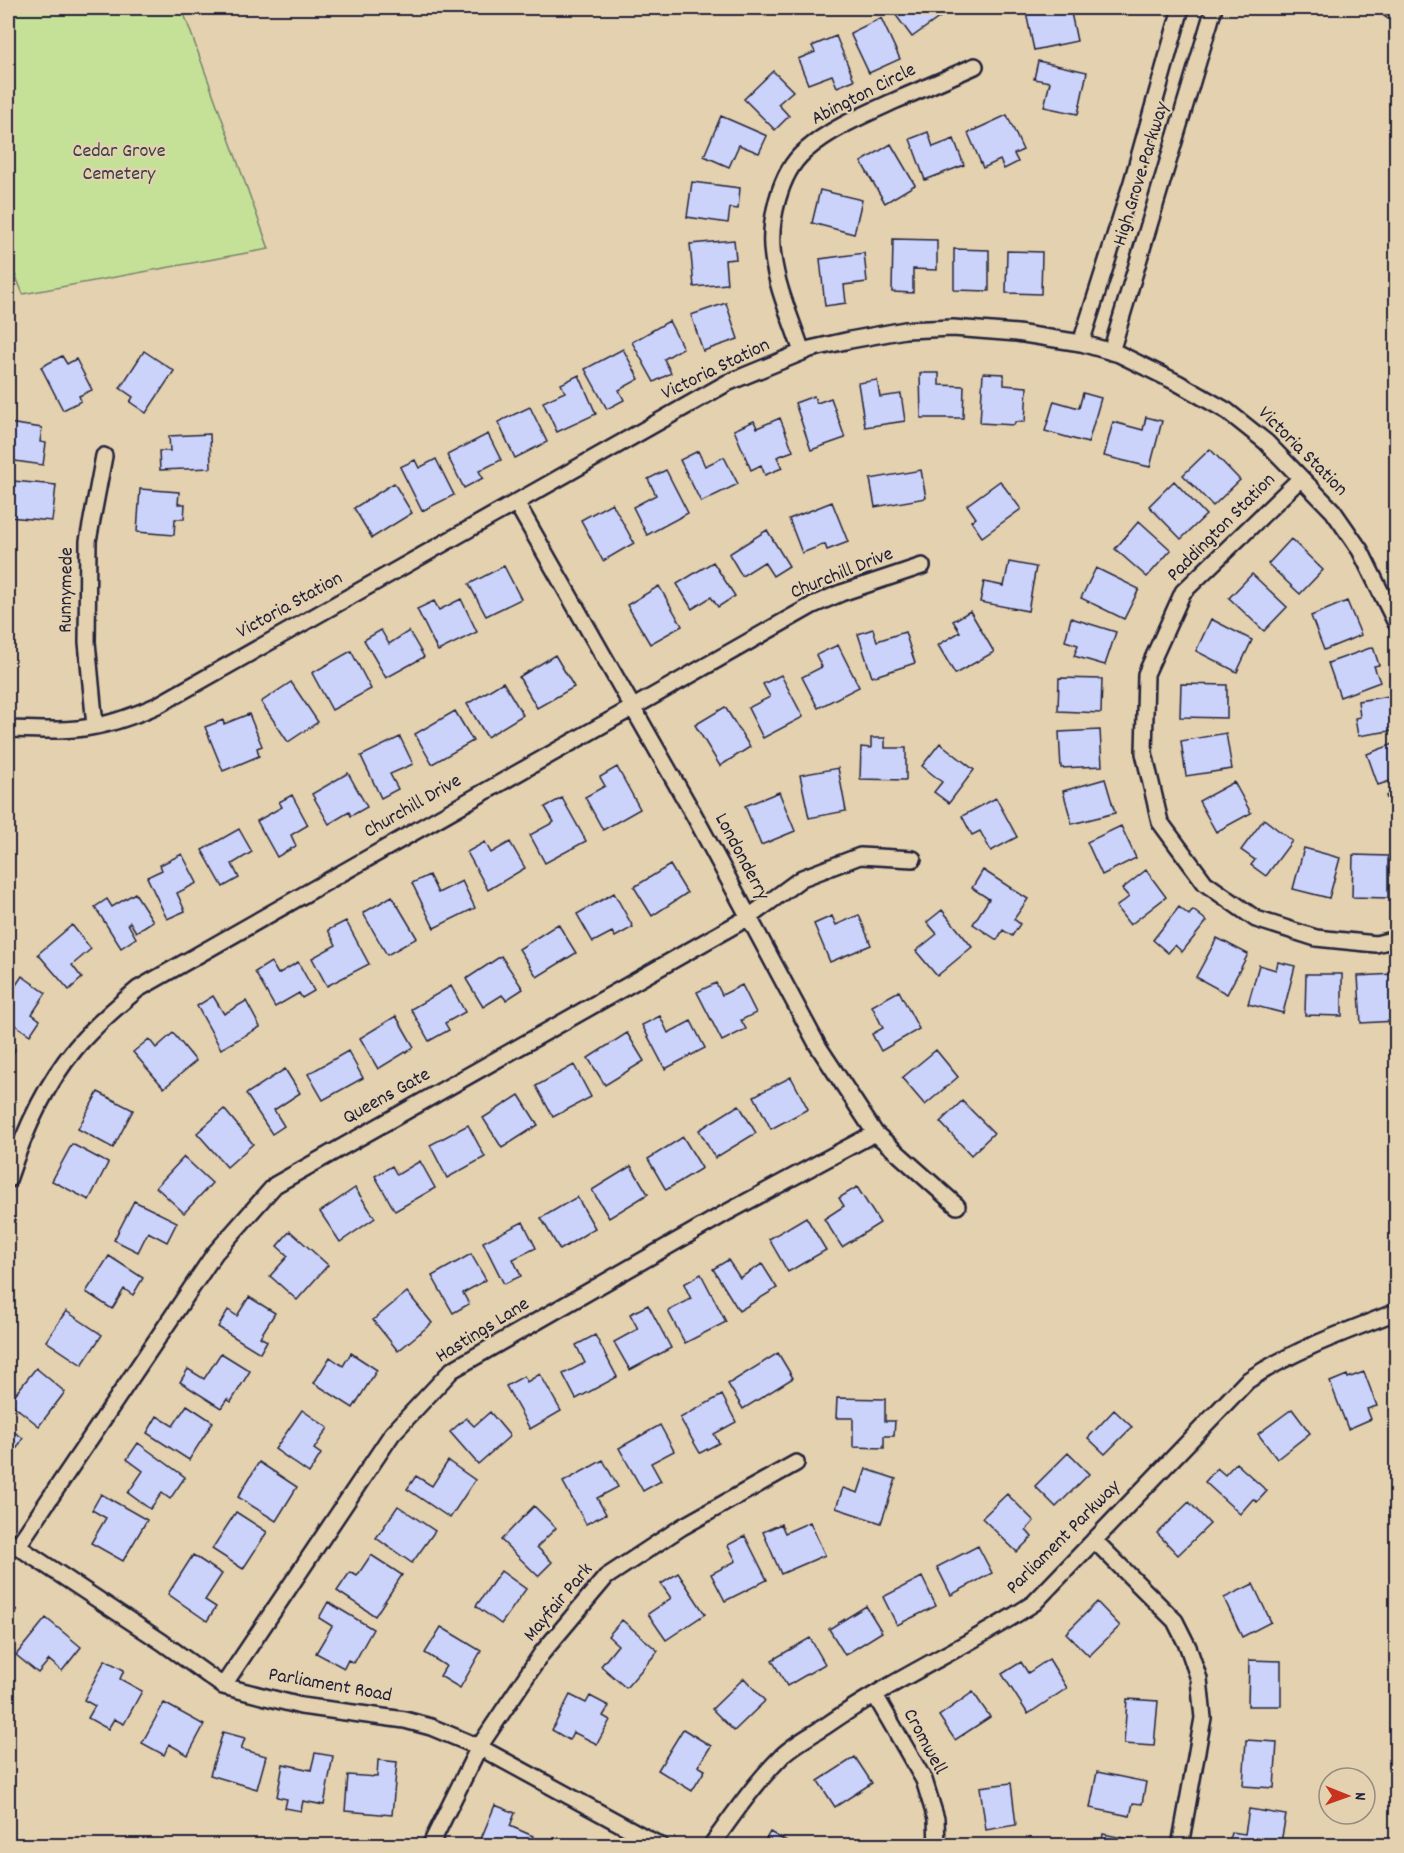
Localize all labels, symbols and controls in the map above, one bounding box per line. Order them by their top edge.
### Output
street label: Abington Circle [807,57,921,133]
street label: High Grove Parkway [1107,98,1177,249]
park label: Cedar Grove Cemetery [73,138,166,189]
street label: Victoria Station [657,332,775,408]
street label: Victoria Station [1251,401,1353,503]
street label: Paddington Station [1161,467,1283,589]
street label: Churchill Drive [786,541,898,607]
street label: Runnymede [52,547,82,633]
street label: Victoria Station [232,565,348,647]
street label: Churchill Drive [359,768,467,846]
street label: Londonderry [706,809,776,906]
street label: Queens Gate [338,1061,436,1132]
street label: Hastings Lane [431,1291,535,1371]
street label: Parliament Parkway [1000,1474,1128,1602]
street label: Mayfair Park [518,1557,600,1649]
street label: Parliament Road [266,1661,394,1711]
street label: Cromwell [895,1704,953,1780]
north arrow [1317,1766,1377,1826]
text: N [1348,1792,1371,1800]

